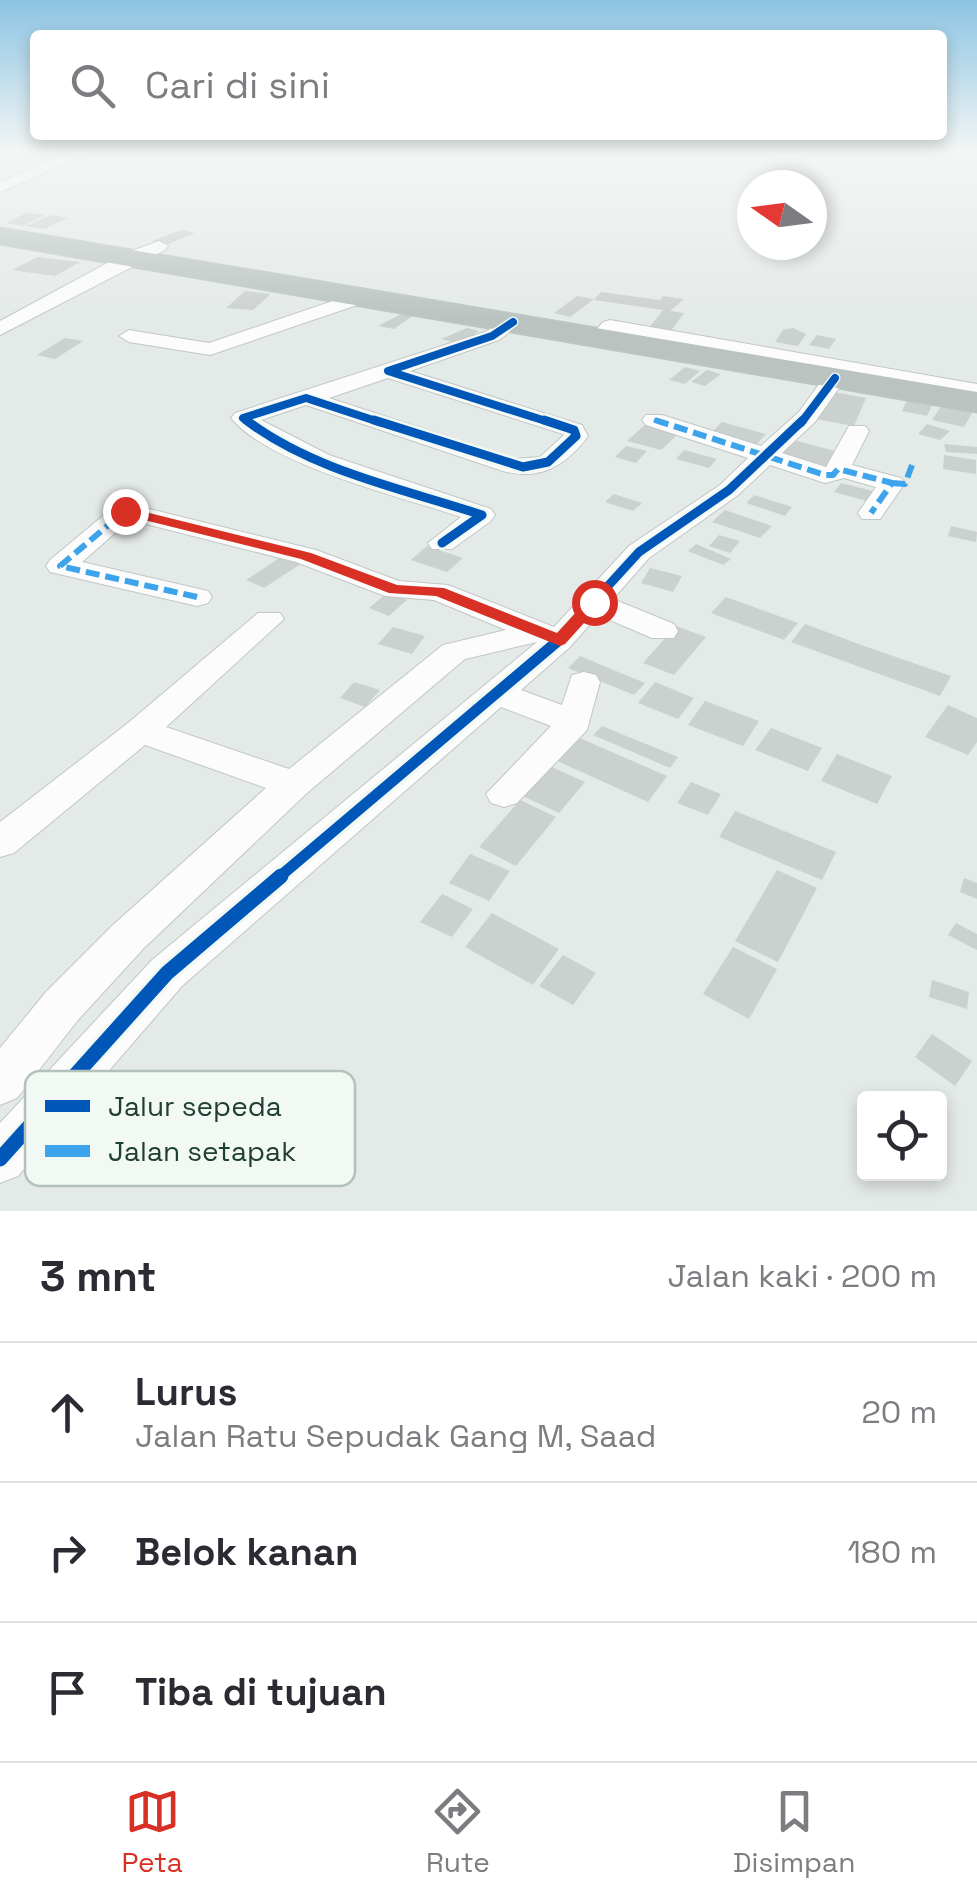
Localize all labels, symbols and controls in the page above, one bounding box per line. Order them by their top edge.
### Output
search box [30,30,947,140]
icon: search [65,58,120,113]
text: Cari di sini [145,61,330,109]
north arrow [737,170,827,260]
route end [103,489,149,535]
route start [572,580,618,626]
legend [25,1071,355,1186]
text: Jalur sepeda [108,1088,282,1124]
map controls [857,1091,947,1181]
button: locate [857,1091,947,1181]
text: Jalan setapak [108,1133,296,1169]
text: 3 mnt [40,1250,157,1303]
text: Jalan kaki · 200 m [668,1256,937,1296]
text: Lurus [135,1368,237,1416]
icon: ahead [40,1385,95,1440]
text: 20 m [861,1392,937,1432]
text: Jalan Ratu Sepudak Gang M, Saad [135,1416,656,1456]
icon: right [40,1525,95,1580]
text: Belok kanan [135,1528,358,1576]
text: 180 m [847,1532,937,1572]
icon: arrive [40,1665,95,1720]
text: Tiba di tujuan [135,1668,387,1716]
tab: Peta [122,1784,183,1880]
tab: Rute [426,1784,490,1880]
tab: Disimpan [733,1784,855,1880]

